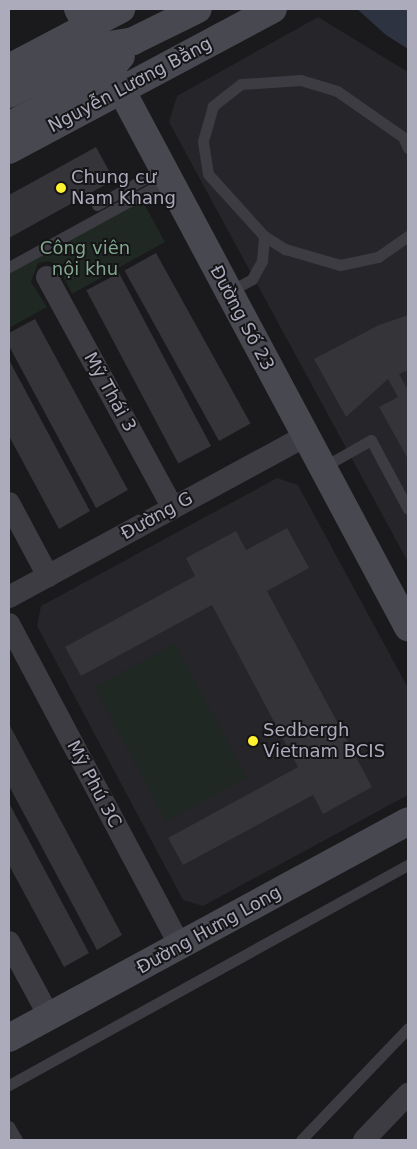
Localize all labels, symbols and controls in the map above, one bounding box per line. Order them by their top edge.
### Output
street label: Nguyễn Lương Bằng [44,33,216,137]
place label: Chung cư Nam Khang [71,167,176,210]
marker: Chung cư Nam Khang [55,182,67,194]
park label: Công viên nội khu [40,238,130,280]
street label: Đường Số 23 [205,262,279,374]
street label: Mỹ Thái 3 [79,348,141,436]
street label: Đường G [117,487,197,545]
place label: Sedbergh Vietnam BCIS [263,720,385,762]
marker: Sedbergh Vietnam BCIS [247,735,259,747]
street label: Mỹ Phú 3C [62,737,126,831]
street label: Đường Hưng Long [133,881,285,979]

